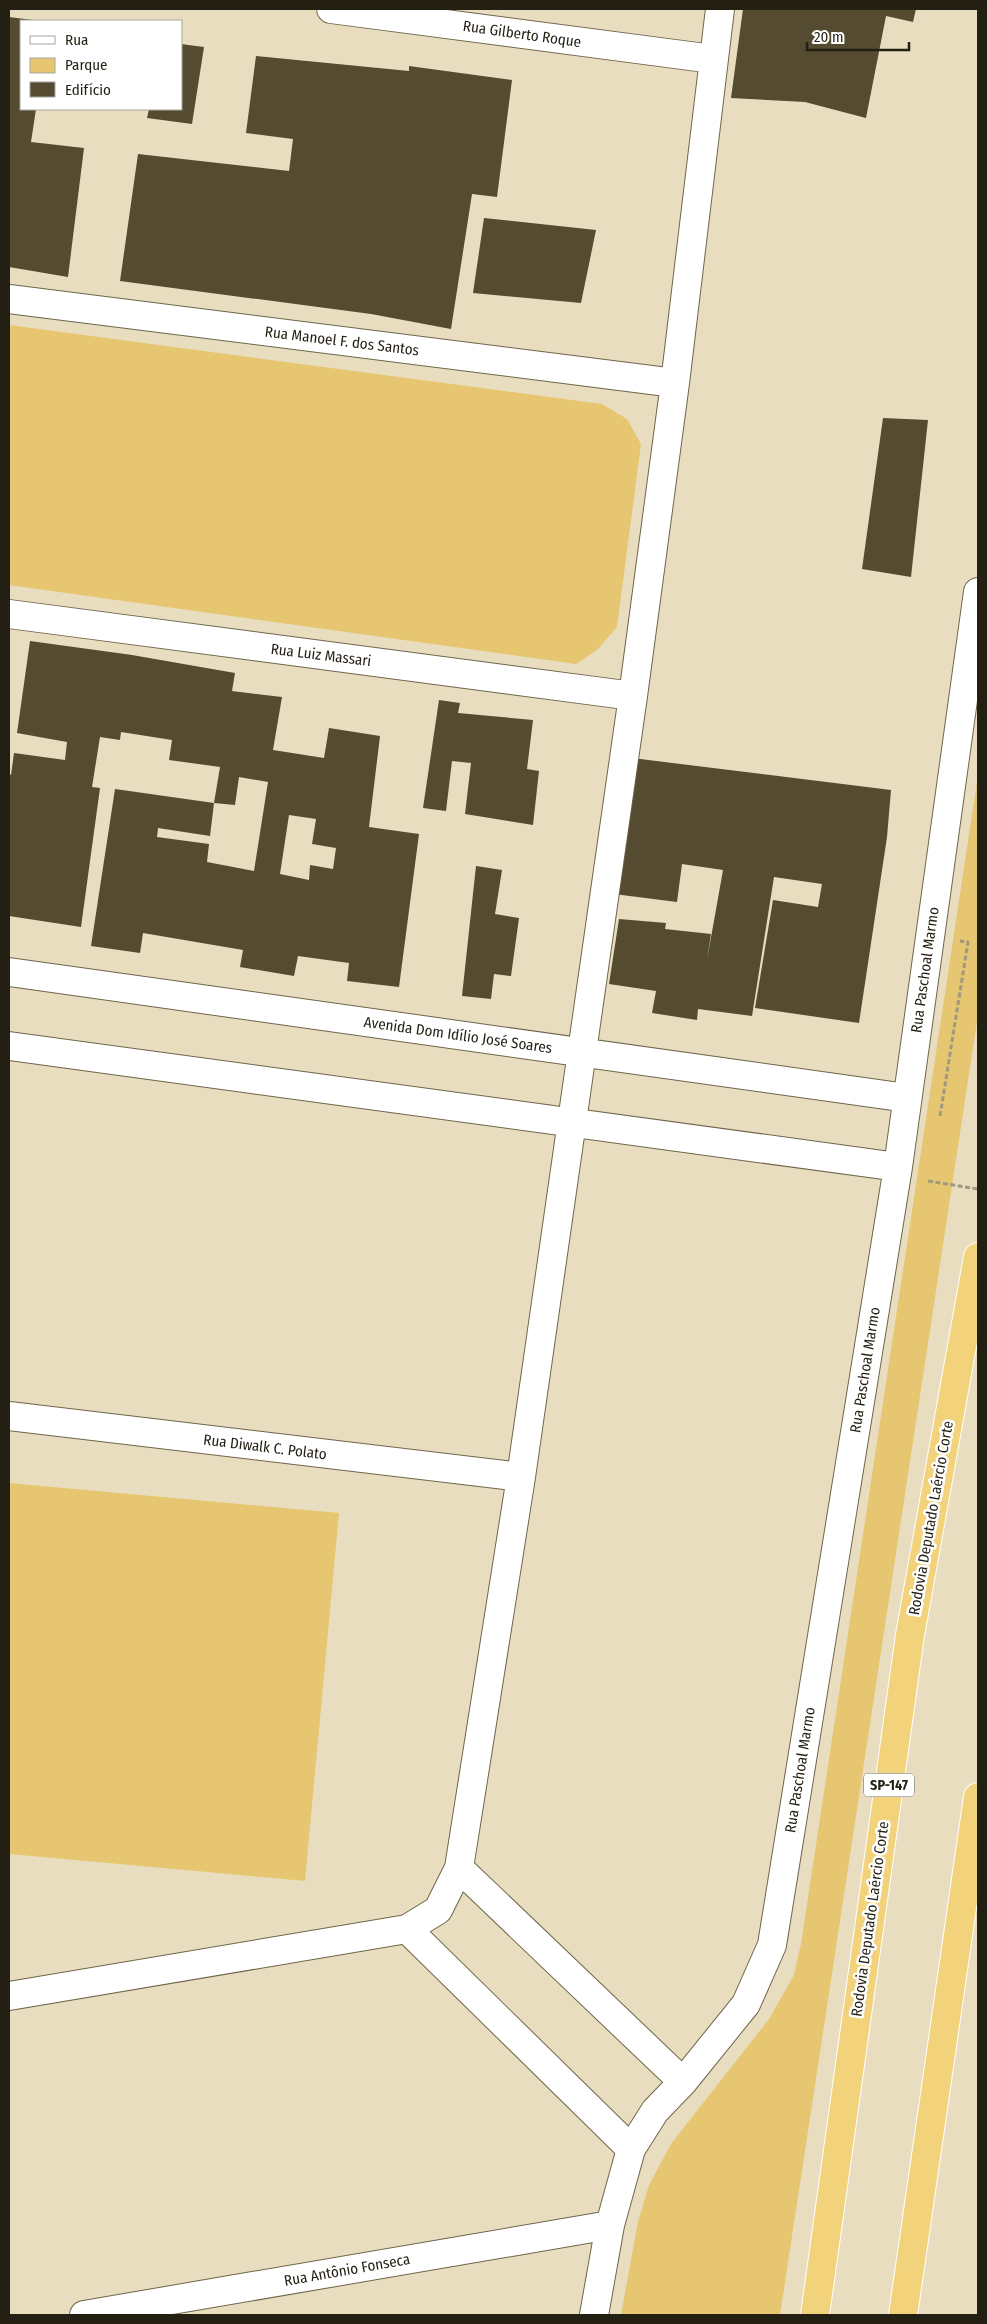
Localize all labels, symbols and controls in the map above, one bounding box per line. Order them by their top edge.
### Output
street label: Rua Gilberto Roque [462,17,582,51]
legend [20,20,182,110]
scale bar [807,20,910,52]
text: 20 m [814,28,844,46]
text: Rua [65,31,88,49]
text: Parque [65,56,108,74]
text: Edifício [65,81,111,99]
street label: Rua Manoel F. dos Santos [264,323,420,359]
street label: Rua Luiz Massari [270,640,372,670]
street label: Rua Paschoal Marmo [907,906,943,1034]
street label: Avenida Dom Idílio José Soares [363,1013,553,1057]
street label: Rua Paschoal Marmo [846,1306,884,1434]
street label: Rodovia Deputado Laércio Corte [905,1419,957,1617]
street label: Rua Diwalk C. Polato [202,1431,328,1464]
street label: Rua Paschoal Marmo [781,1706,819,1834]
road number: SP-147 [864,1774,914,1796]
street label: Rodovia Deputado Laércio Corte [847,1820,893,2018]
street label: Rua Antônio Fonseca [283,2250,411,2290]

